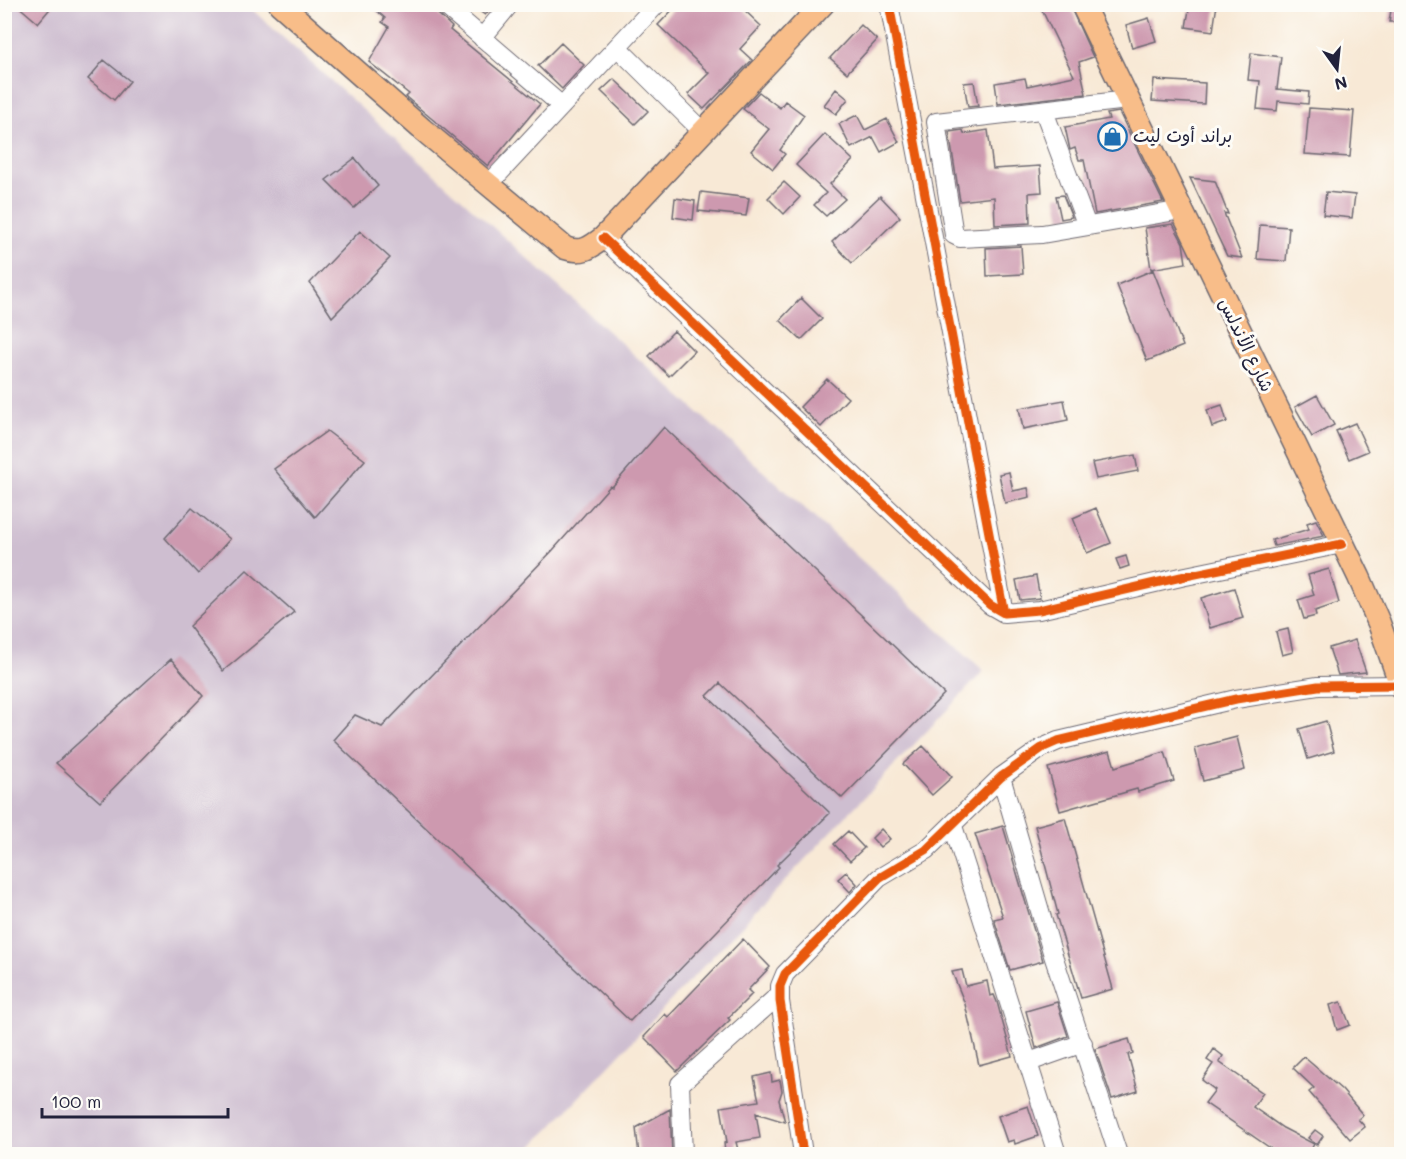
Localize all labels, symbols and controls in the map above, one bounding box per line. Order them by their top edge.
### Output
north arrow [1307,39,1367,99]
text: N [1332,72,1350,96]
shop icon: براند أوت ليت [1096,120,1128,152]
place label: براند أوت ليت [1133,123,1232,147]
street label: شارع الأندلس [1213,294,1280,396]
scale bar [42,1081,228,1119]
text: 100 m [51,1089,101,1113]

